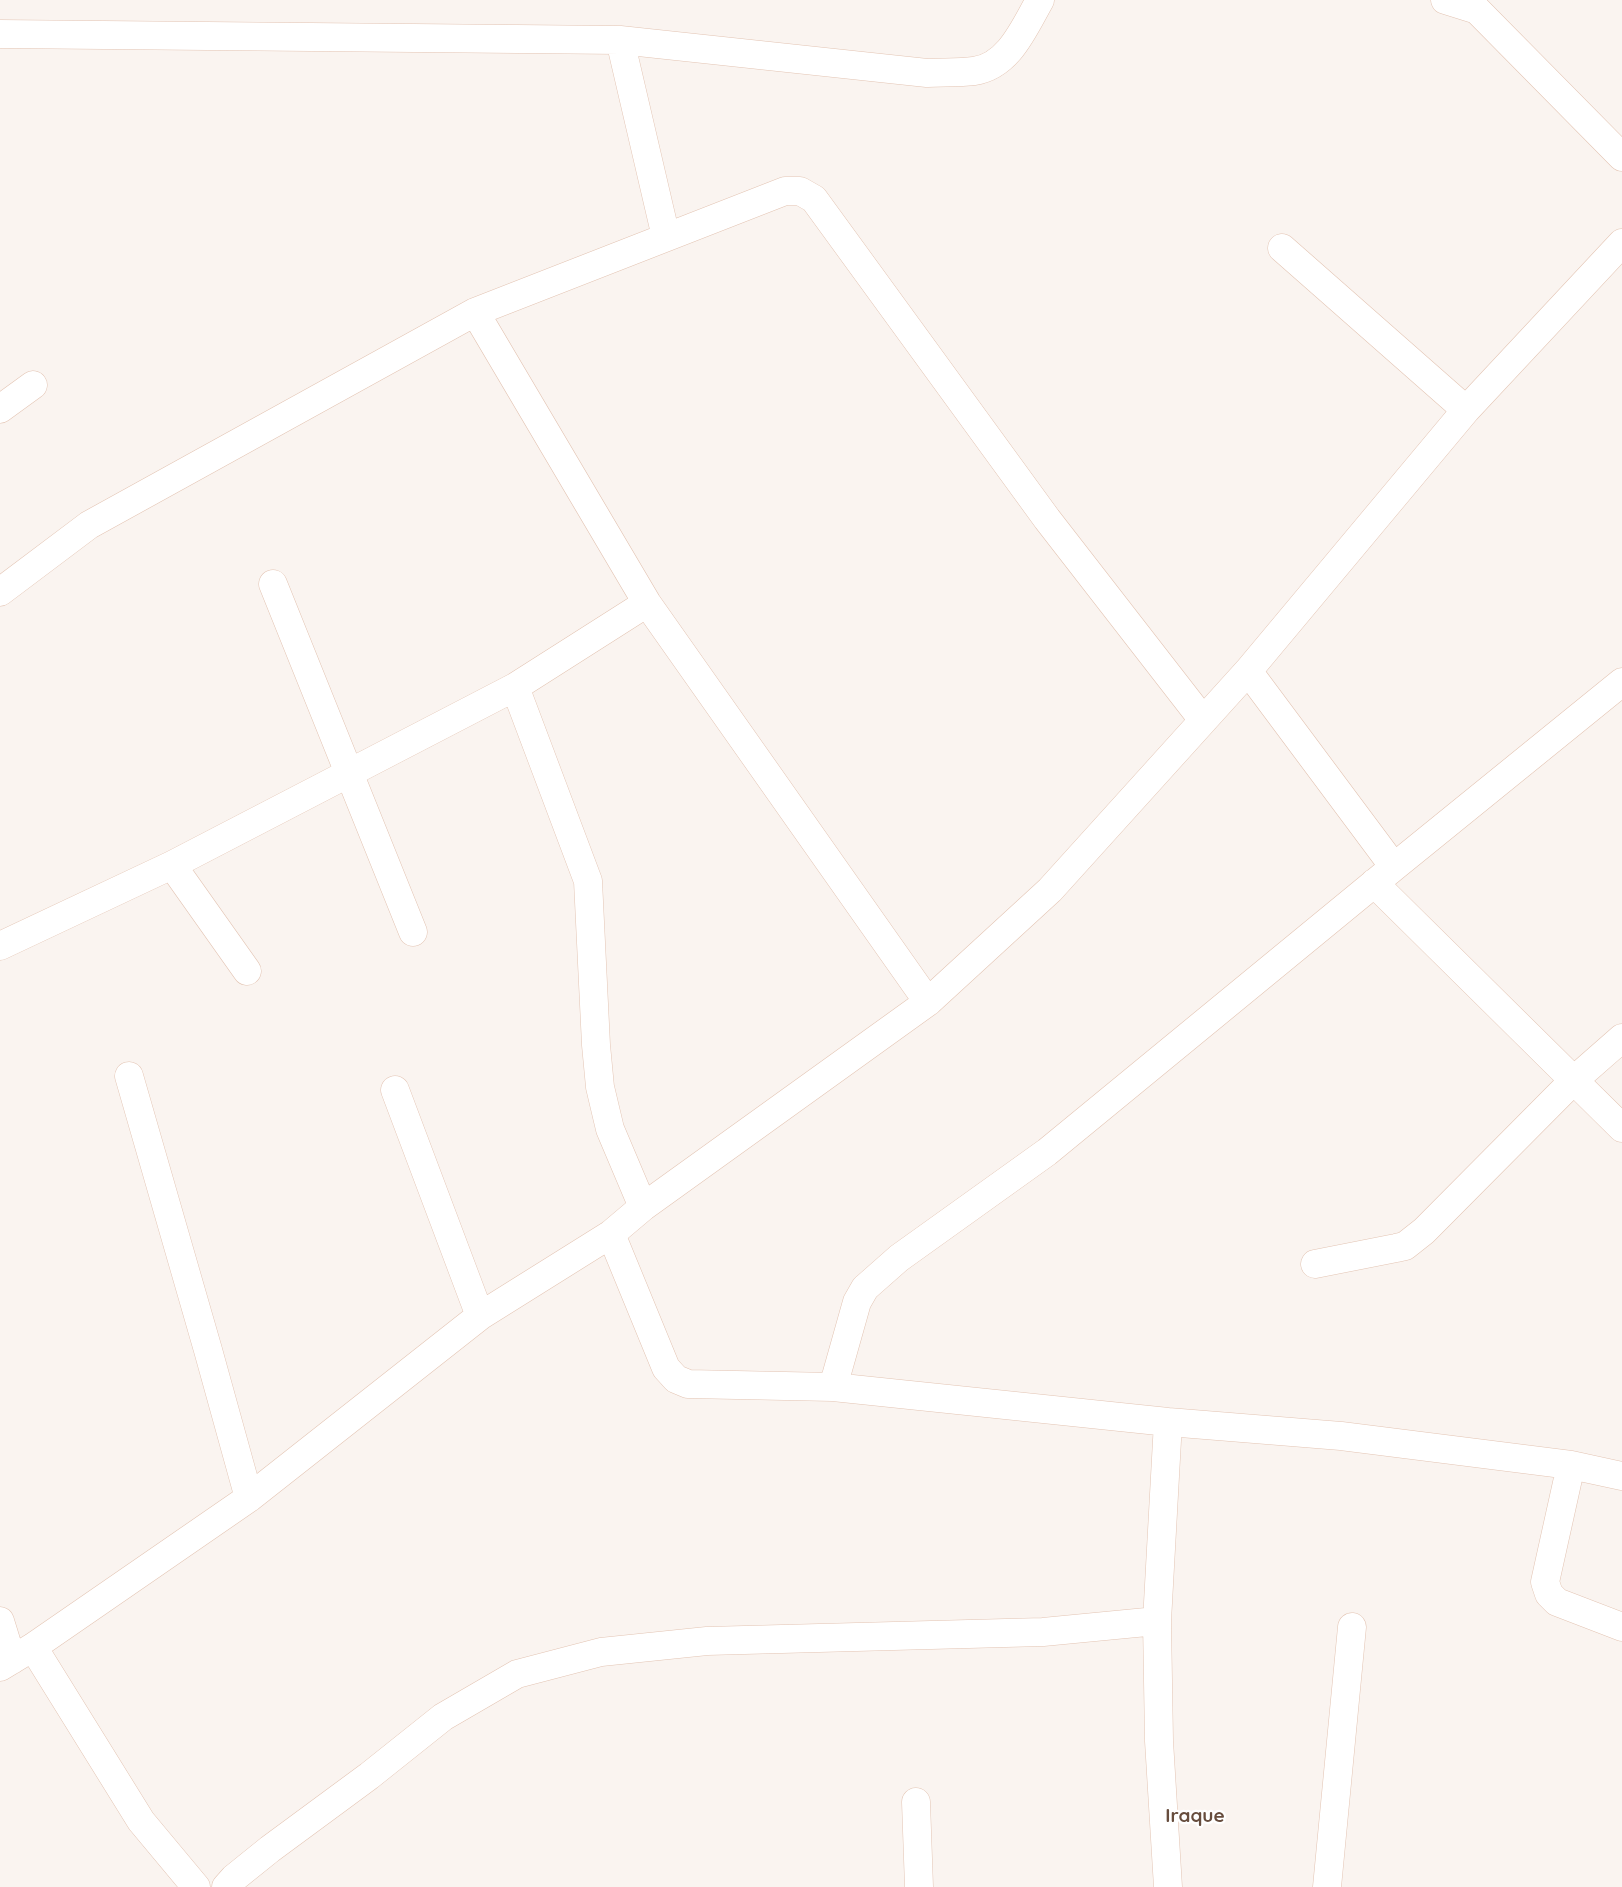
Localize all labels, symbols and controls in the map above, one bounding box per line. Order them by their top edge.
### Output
district label: Iraque [1165,1805,1225,1827]

